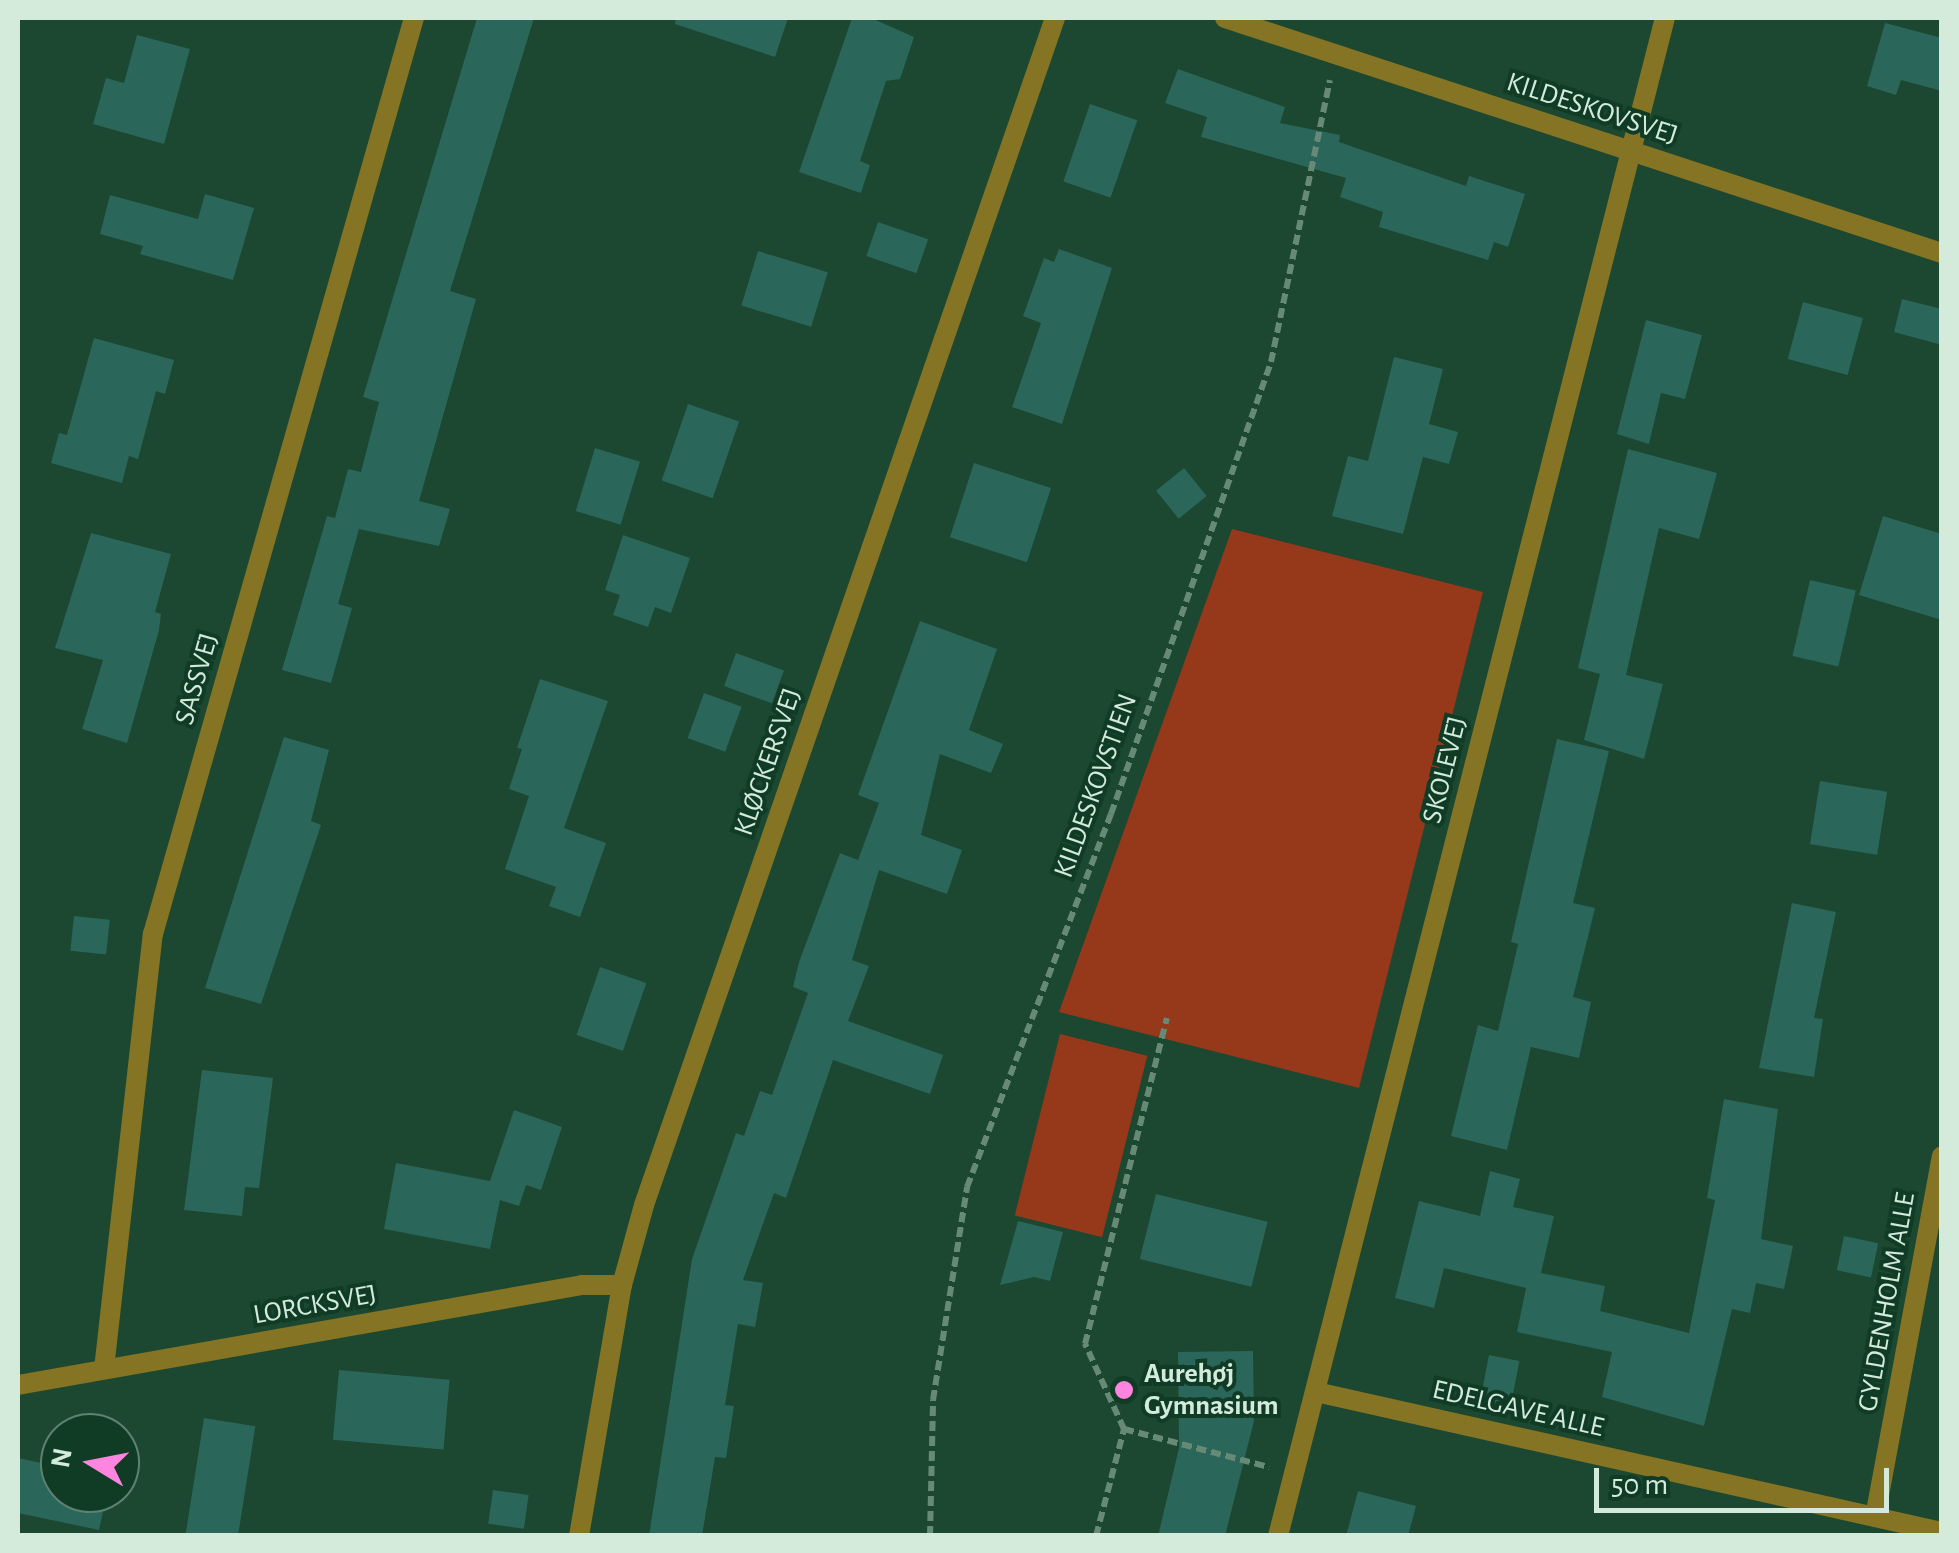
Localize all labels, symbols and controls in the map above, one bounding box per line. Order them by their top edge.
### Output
street label: KILDESKOVSVEJ [1502,66,1682,152]
street label: SASSVEJ [168,629,226,729]
street label: KLØCKERSVEJ [727,684,809,840]
street label: KILDESKOVSTIEN [1047,689,1145,883]
street label: SKOLEVEJ [1416,713,1474,827]
street label: GYLDENHOLM ALLE [1851,1190,1923,1414]
street label: LORCKSVEJ [251,1278,379,1332]
place label: Aurehøj Gymnasium [1144,1357,1279,1423]
street label: EDELGAVE ALLE [1429,1373,1607,1445]
marker: Aurehøj Gymnasium [1113,1379,1135,1401]
north arrow [40,1413,140,1513]
text: N [47,1446,78,1470]
scale bar [1599,1448,1894,1510]
text: 50 m [1611,1470,1668,1500]

